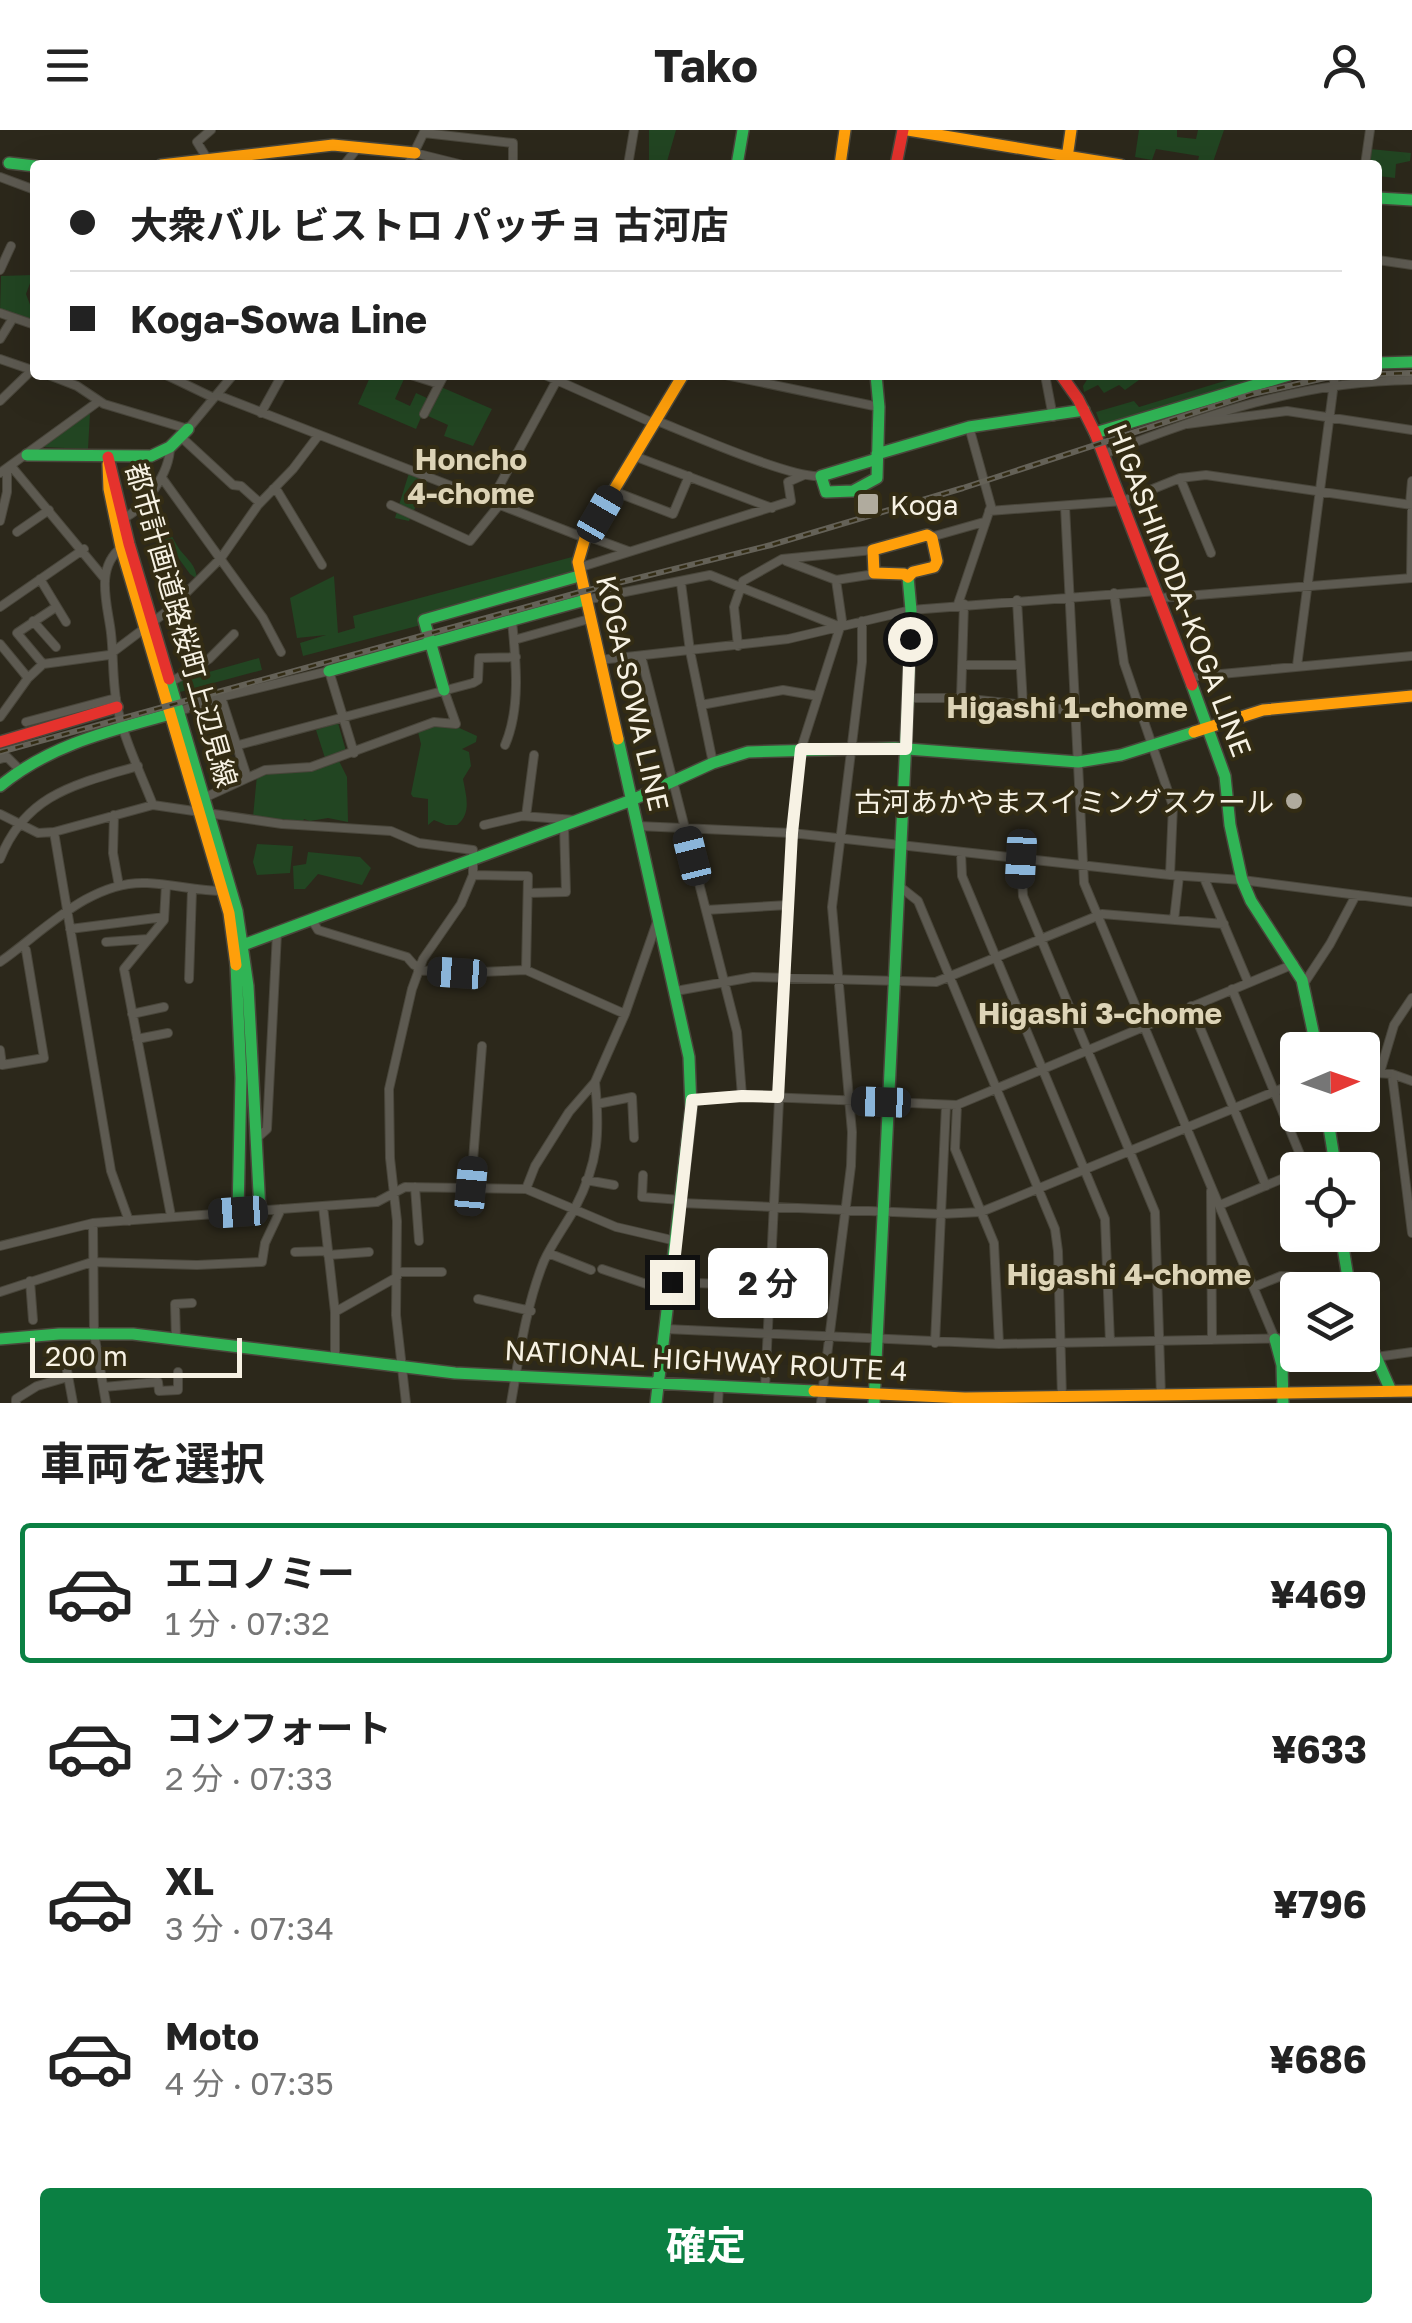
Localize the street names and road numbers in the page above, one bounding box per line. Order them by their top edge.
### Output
street label: HIGASHINODA-KOGA LINE [1101,419,1259,761]
street label: 都市計画道路桜町上辺見線 [120,459,244,791]
street label: KOGA-SOWA LINE [590,572,676,814]
street label: NATIONAL HIGHWAY ROUTE 4 [504,1333,908,1387]

